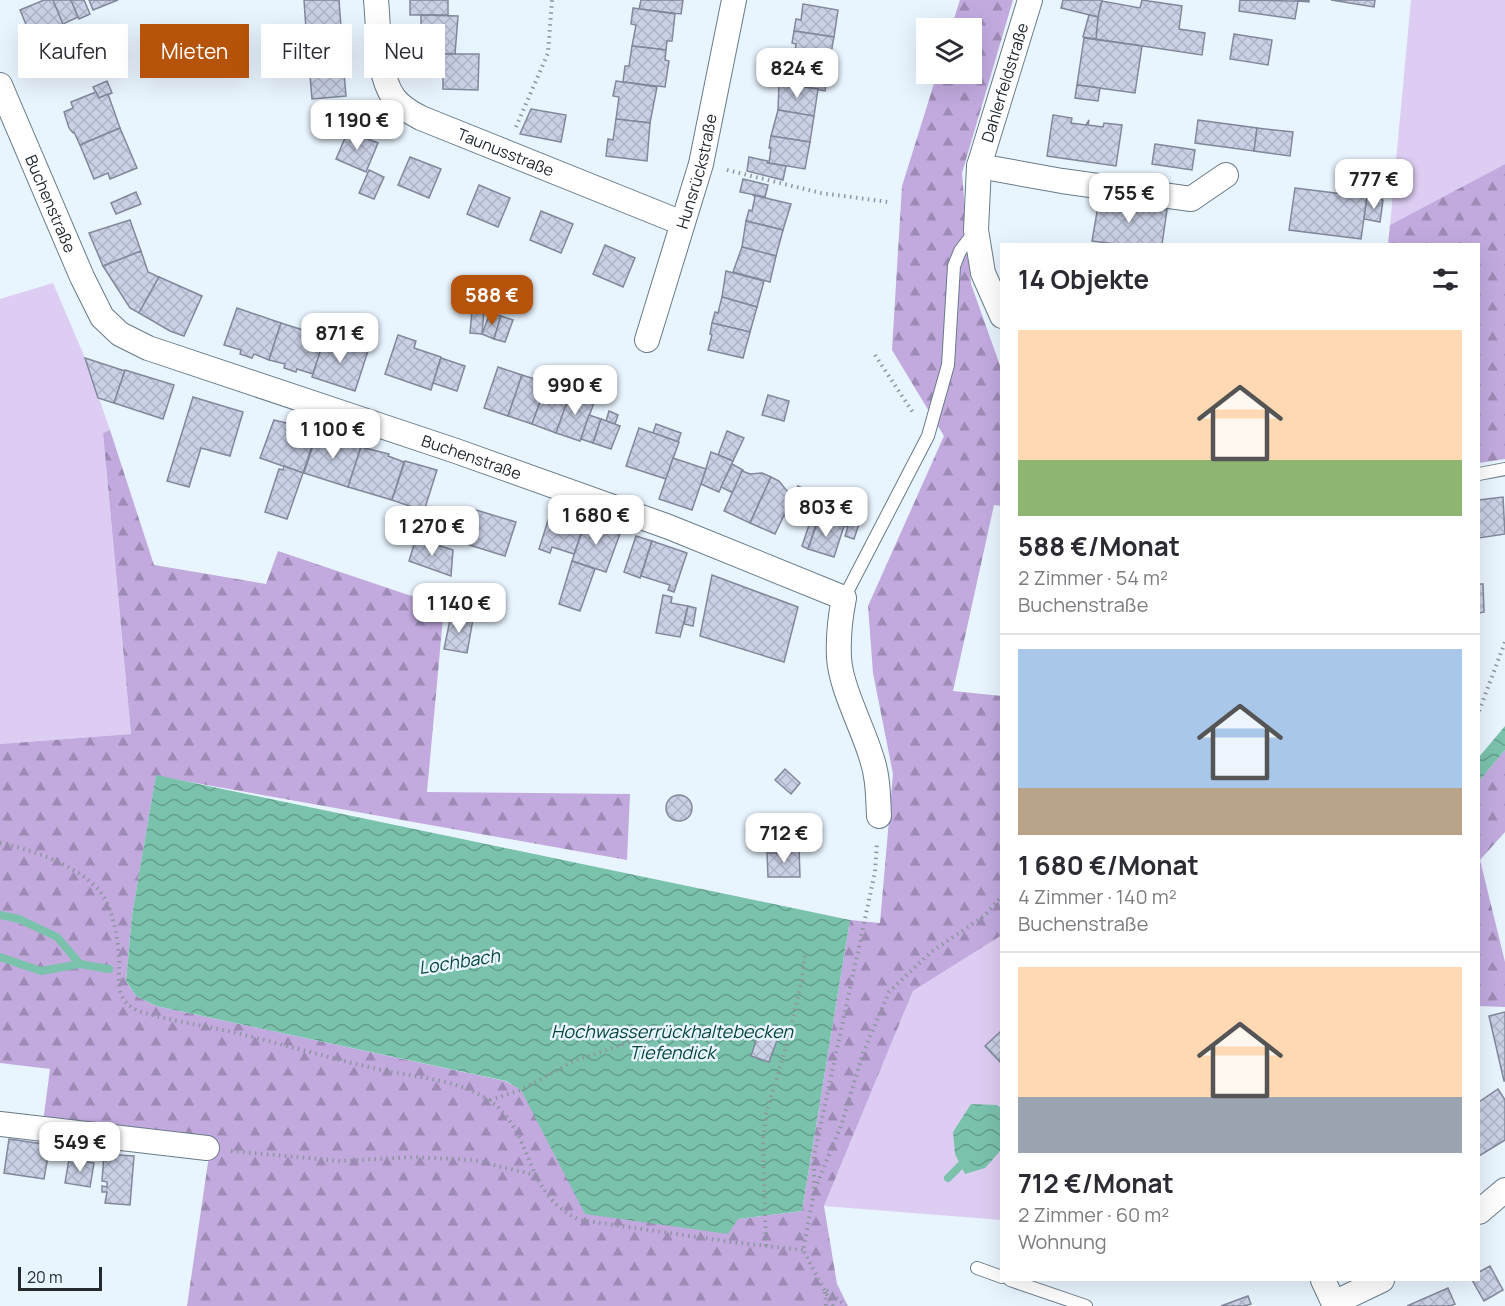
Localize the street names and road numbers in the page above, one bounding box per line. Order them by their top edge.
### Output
street label: Dahlerfeldstraße [976,20,1033,145]
street label: Hunsrückstraße [671,112,722,232]
street label: Taunusstraße [454,123,557,181]
street label: Buchenstraße [20,151,81,256]
street label: Buchenstraße [419,429,525,485]

